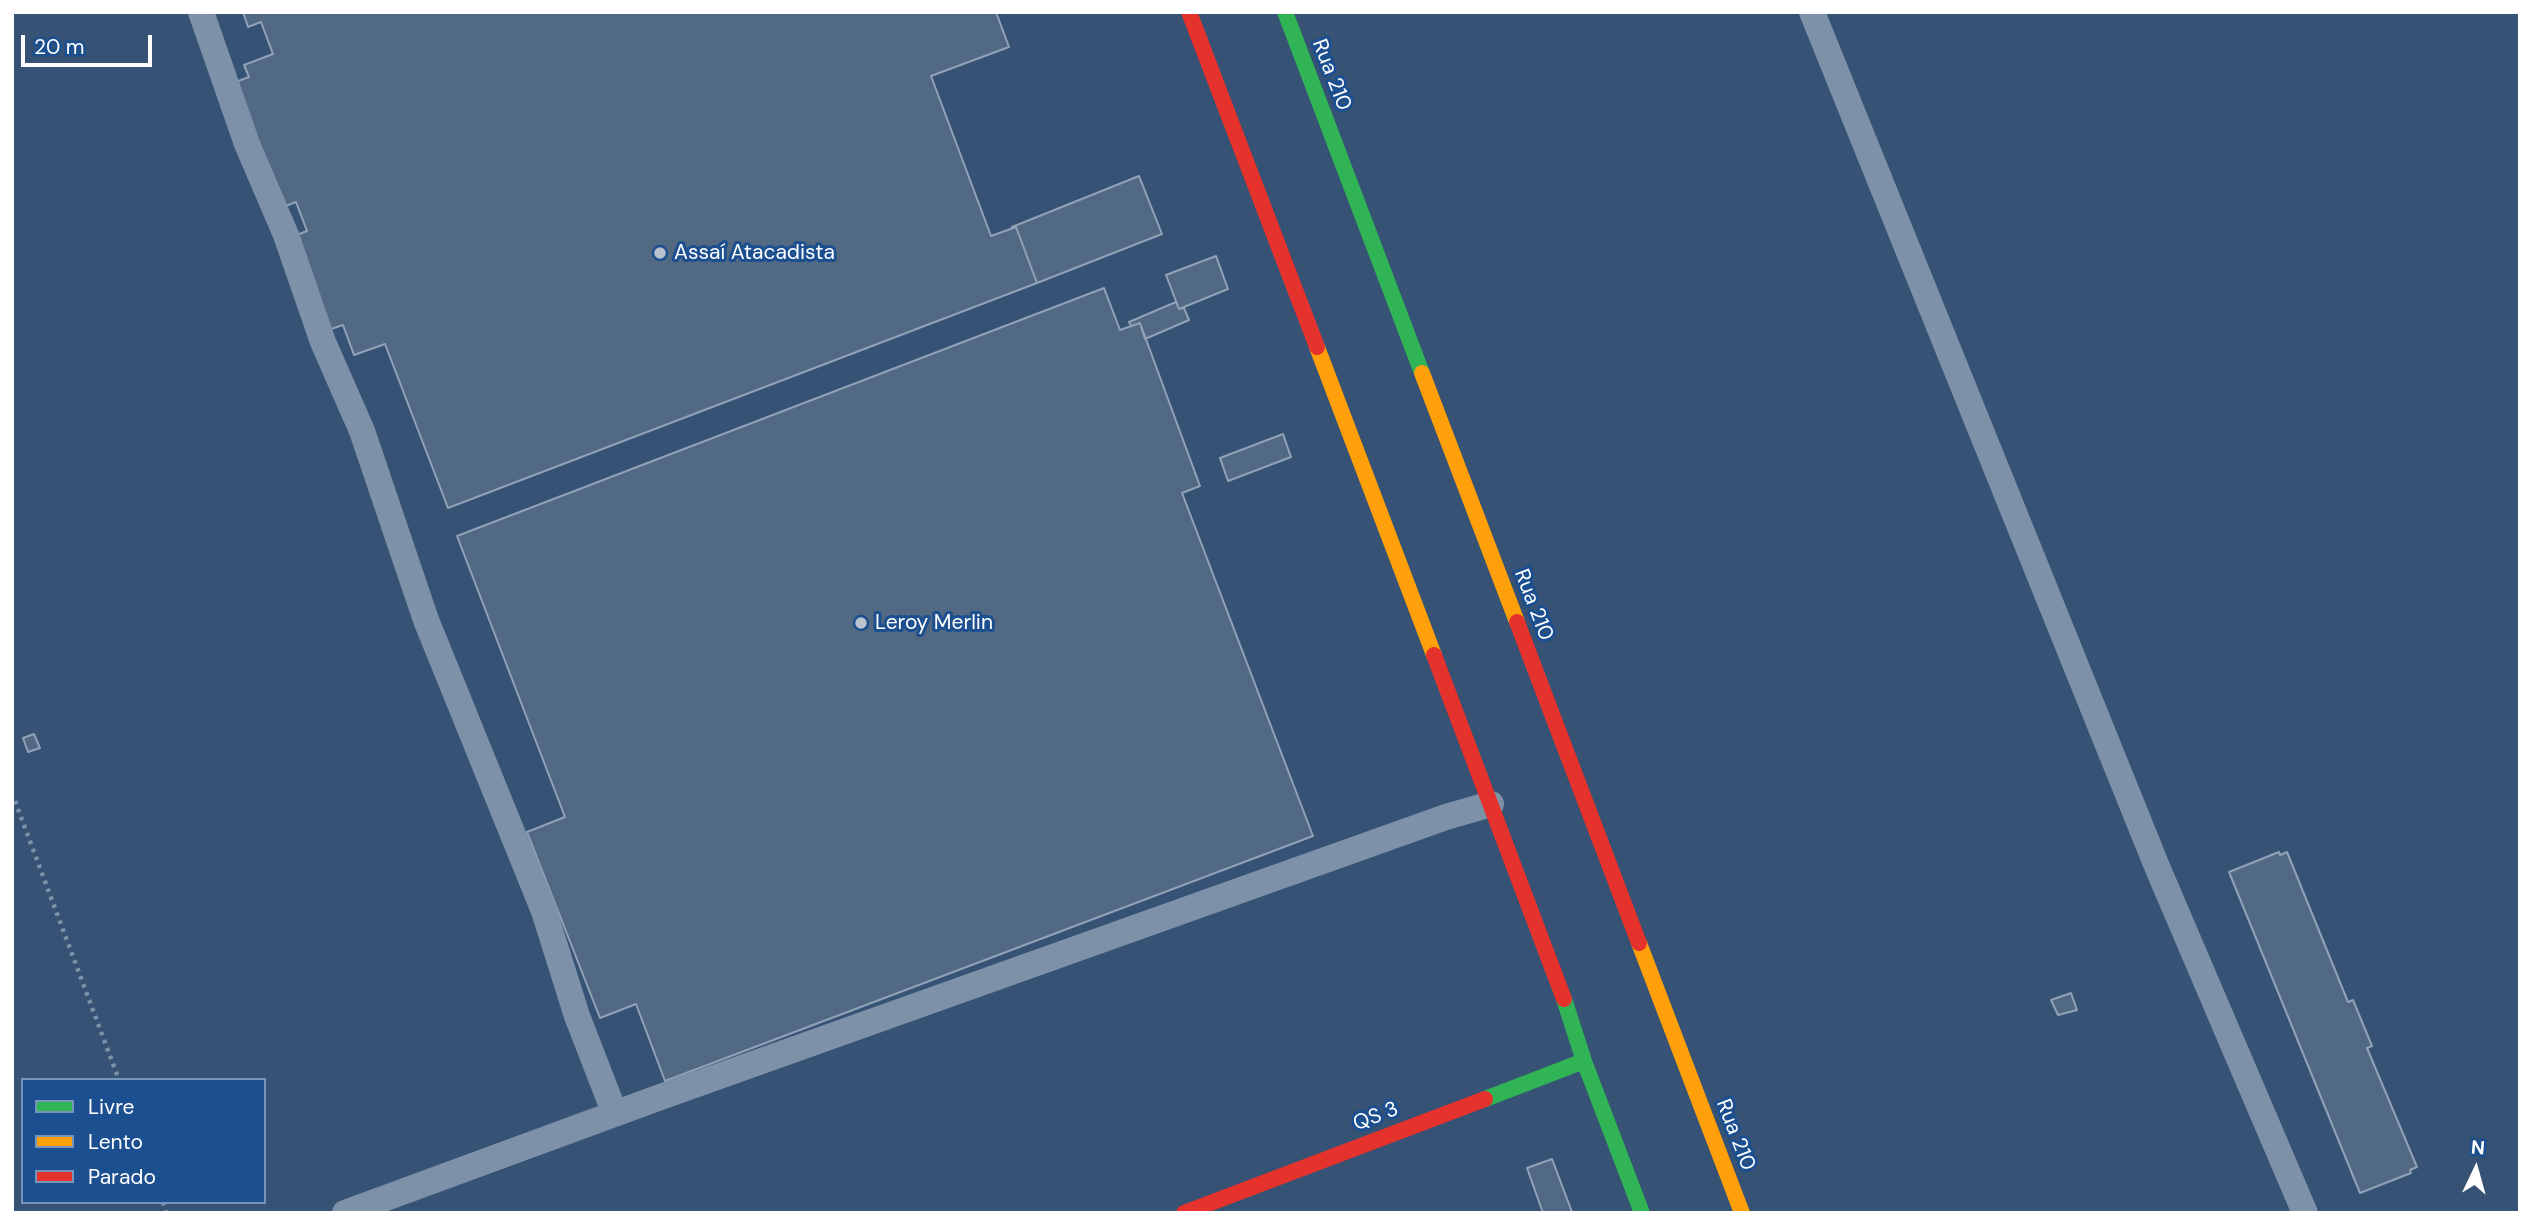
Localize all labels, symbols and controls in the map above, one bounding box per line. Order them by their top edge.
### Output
scale bar [24,21,156,65]
text: 20 m [34,33,85,61]
street label: Rua 210 [1306,36,1356,114]
place label: Assaí Atacadista [674,240,835,266]
marker: Assaí Atacadista [652,245,668,261]
street label: Rua 210 [1508,566,1558,644]
place label: Leroy Merlin [875,610,993,636]
marker: Leroy Merlin [853,615,869,631]
legend [21,1078,266,1204]
text: Livre [88,1093,134,1121]
street label: Rua 210 [1710,1096,1760,1174]
street label: QS 3 [1350,1097,1402,1137]
text: Lento [88,1128,143,1156]
north arrow [2441,1134,2511,1204]
text: N [2470,1135,2486,1161]
text: Parado [88,1163,156,1191]

